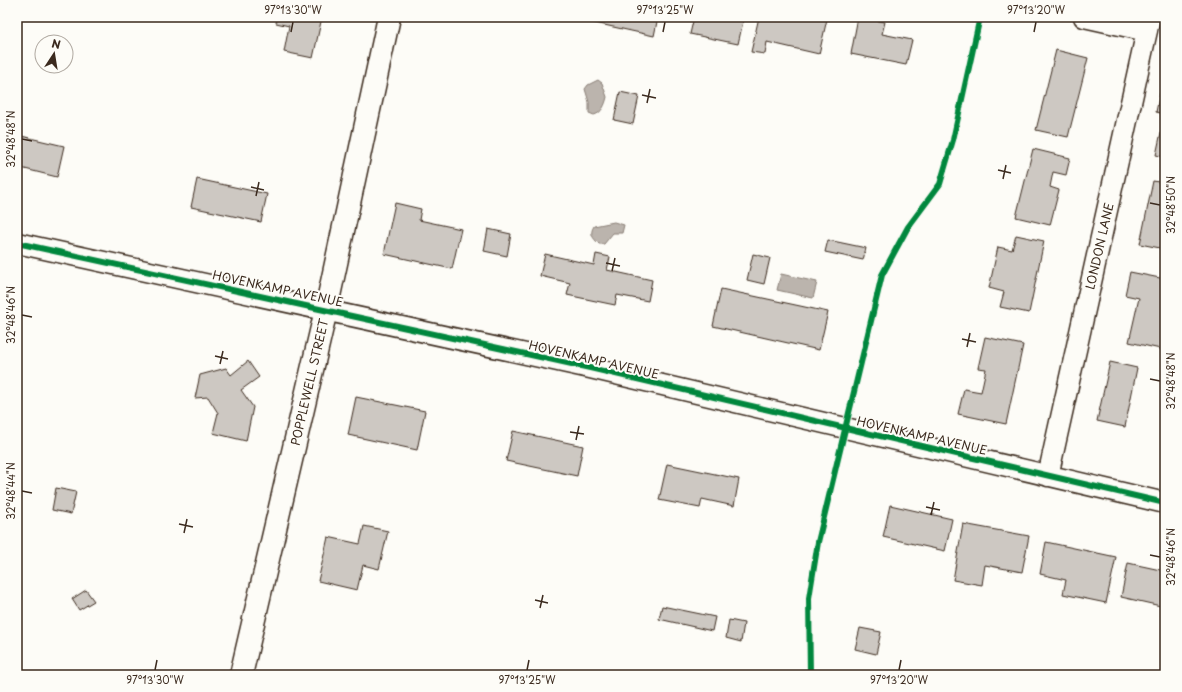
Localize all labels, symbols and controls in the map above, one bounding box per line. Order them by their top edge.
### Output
text: 97°13'30"W [264,2,322,17]
text: 97°13'25"W [637,2,694,17]
text: 97°13'20"W [1007,2,1066,17]
north arrow [34,34,74,74]
text: N [50,35,62,53]
text: 32°48'48"N [3,110,18,168]
text: 32°48'50"N [1163,176,1178,234]
street label: LONDON LANE [1080,201,1118,291]
street label: HOVENKAMP AVENUE [211,265,345,311]
text: 32°48'46"N [3,286,18,344]
street label: POPPLEWELL STREET [286,316,333,447]
street label: HOVENKAMP AVENUE [527,335,661,383]
text: 32°48'48"N [1163,352,1178,410]
street label: HOVENKAMP AVENUE [855,411,989,459]
text: 32°48'44"N [3,462,18,520]
text: 32°48'46"N [1163,528,1178,586]
text: 97°13'30"W [126,672,184,687]
text: 97°13'25"W [499,672,556,687]
text: 97°13'20"W [870,672,929,687]

